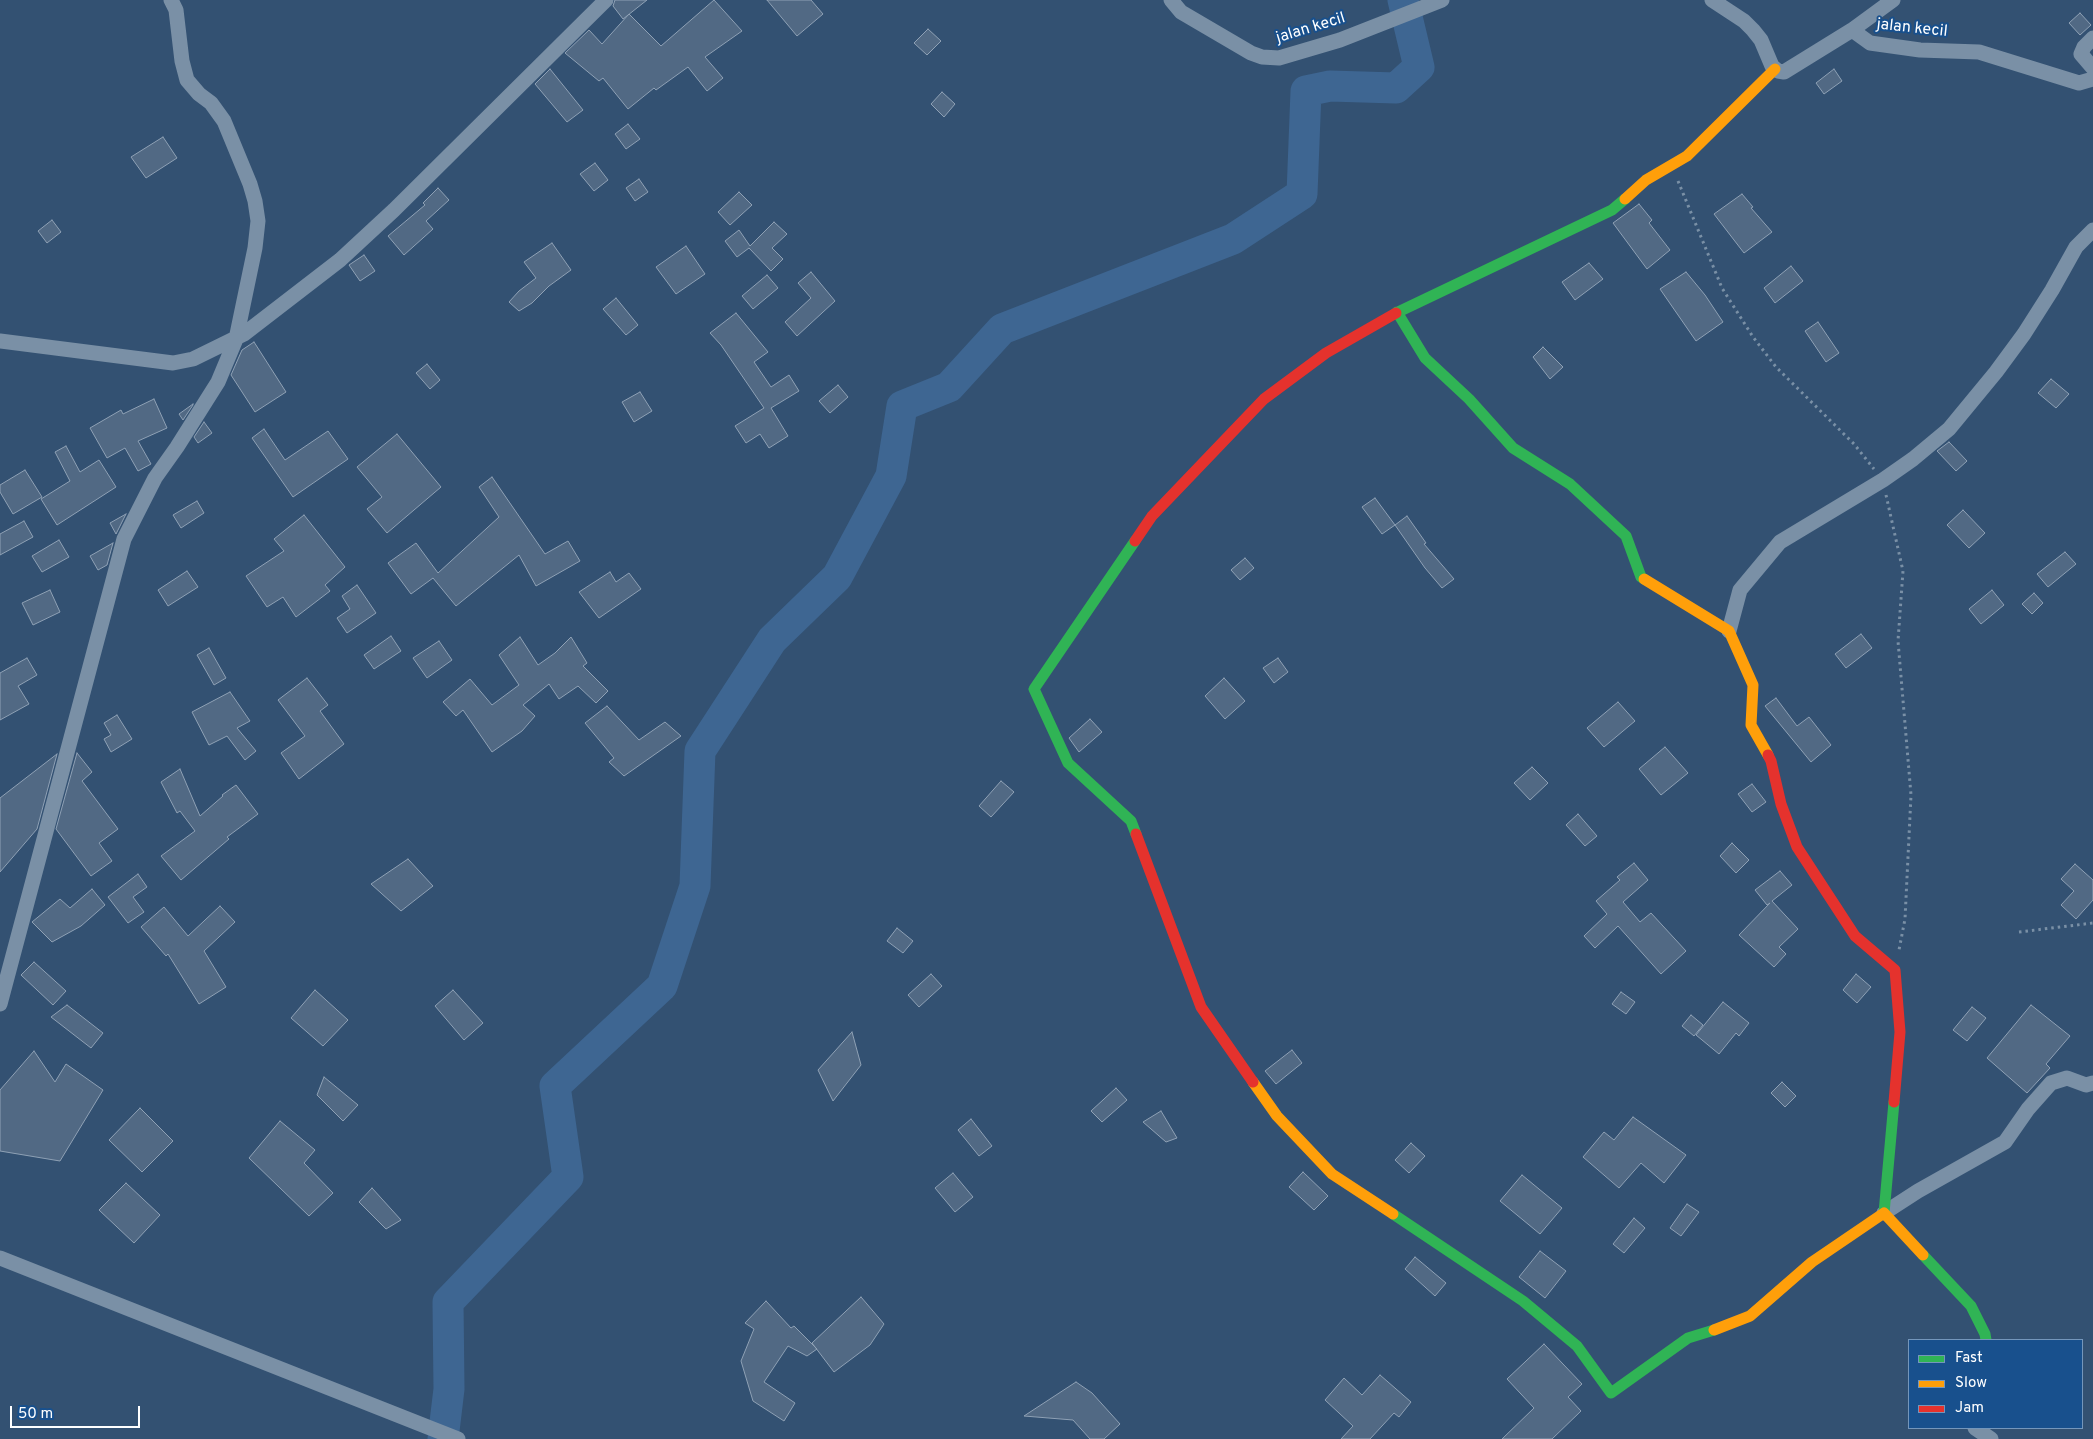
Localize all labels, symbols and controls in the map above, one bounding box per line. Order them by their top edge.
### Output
street label: jalan kecil [1274,9,1348,49]
street label: jalan kecil [1876,16,1948,42]
legend [1908,1339,2083,1429]
text: Fast [1955,1349,1983,1368]
text: Slow [1955,1374,1987,1393]
scale bar [12,1396,142,1428]
text: Jam [1955,1399,1984,1418]
text: 50 m [18,1405,53,1424]

